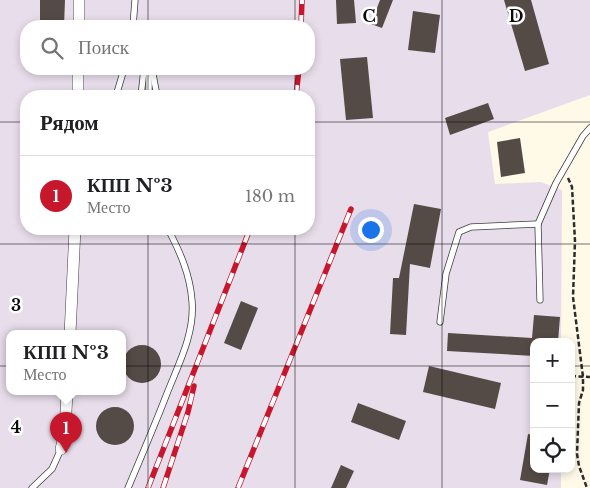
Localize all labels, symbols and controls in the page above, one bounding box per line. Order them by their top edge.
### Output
text: C [362,6,376,26]
text: D [509,6,523,26]
search box [20,20,315,75]
icon: search [38,34,66,62]
text: Поиск [78,36,129,59]
text: Рядом [40,110,99,136]
text: КПП №3 [87,174,173,197]
text: 1 [53,186,59,206]
text: 180 m [245,186,295,206]
text: Место [87,197,130,217]
your location [358,217,384,243]
text: 3 [11,295,21,315]
popup [6,330,126,395]
map controls [530,338,575,473]
button: + [530,338,575,383]
text: КПП №3 [23,341,109,364]
text: Место [23,364,67,384]
button: − [530,383,575,428]
pin: 1 [50,412,82,453]
text: 4 [11,417,21,437]
button: locate [530,428,575,473]

